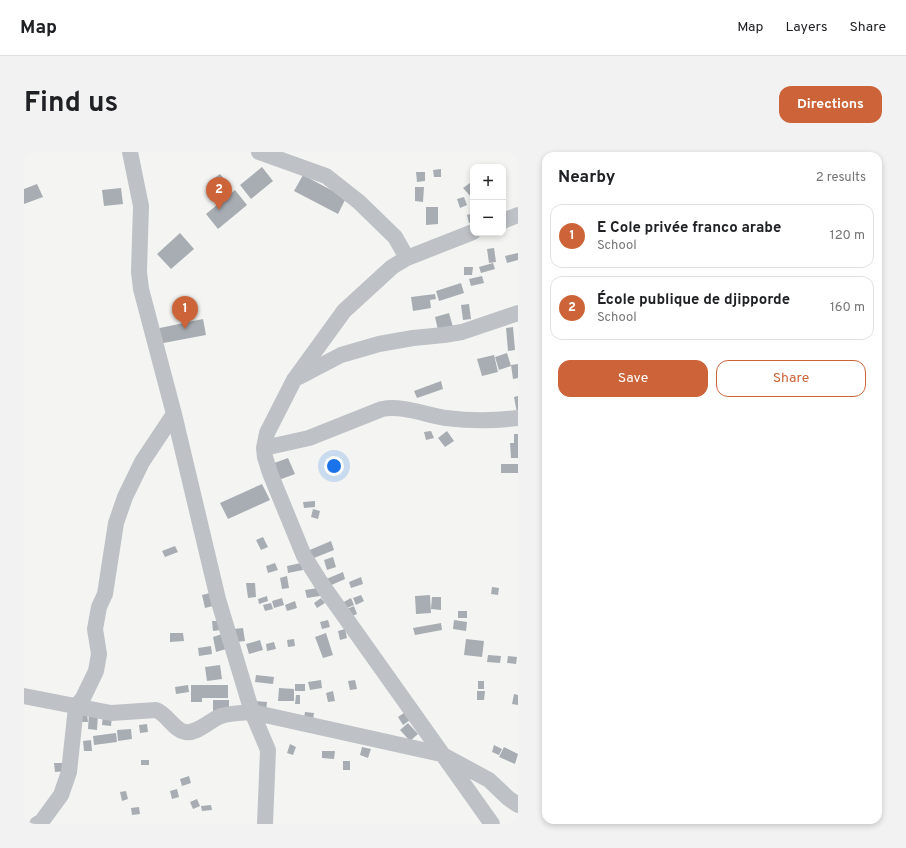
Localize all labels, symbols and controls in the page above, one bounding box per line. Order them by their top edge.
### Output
text: Map [20,16,57,40]
text: Map [737,19,763,36]
text: Layers [785,19,827,36]
text: Share [849,19,886,36]
text: Find us [24,86,118,122]
button: Directions [779,86,882,123]
map controls [470,164,506,236]
button: + [470,164,506,200]
text: Nearby [558,167,615,189]
text: 2 results [816,170,866,186]
pin: 2 [206,177,232,210]
button: − [470,200,506,236]
text: E Cole privée franco arabe [597,219,781,238]
text: 1 [569,228,575,244]
text: 120 m [830,228,865,244]
text: School [597,238,637,254]
text: École publique de djipporde [597,291,790,310]
pin: 1 [172,296,198,329]
text: 2 [568,300,576,316]
text: 160 m [830,300,865,316]
text: School [597,310,637,326]
button: Save [558,360,708,397]
button: Share [716,360,866,397]
your location [324,456,344,476]

